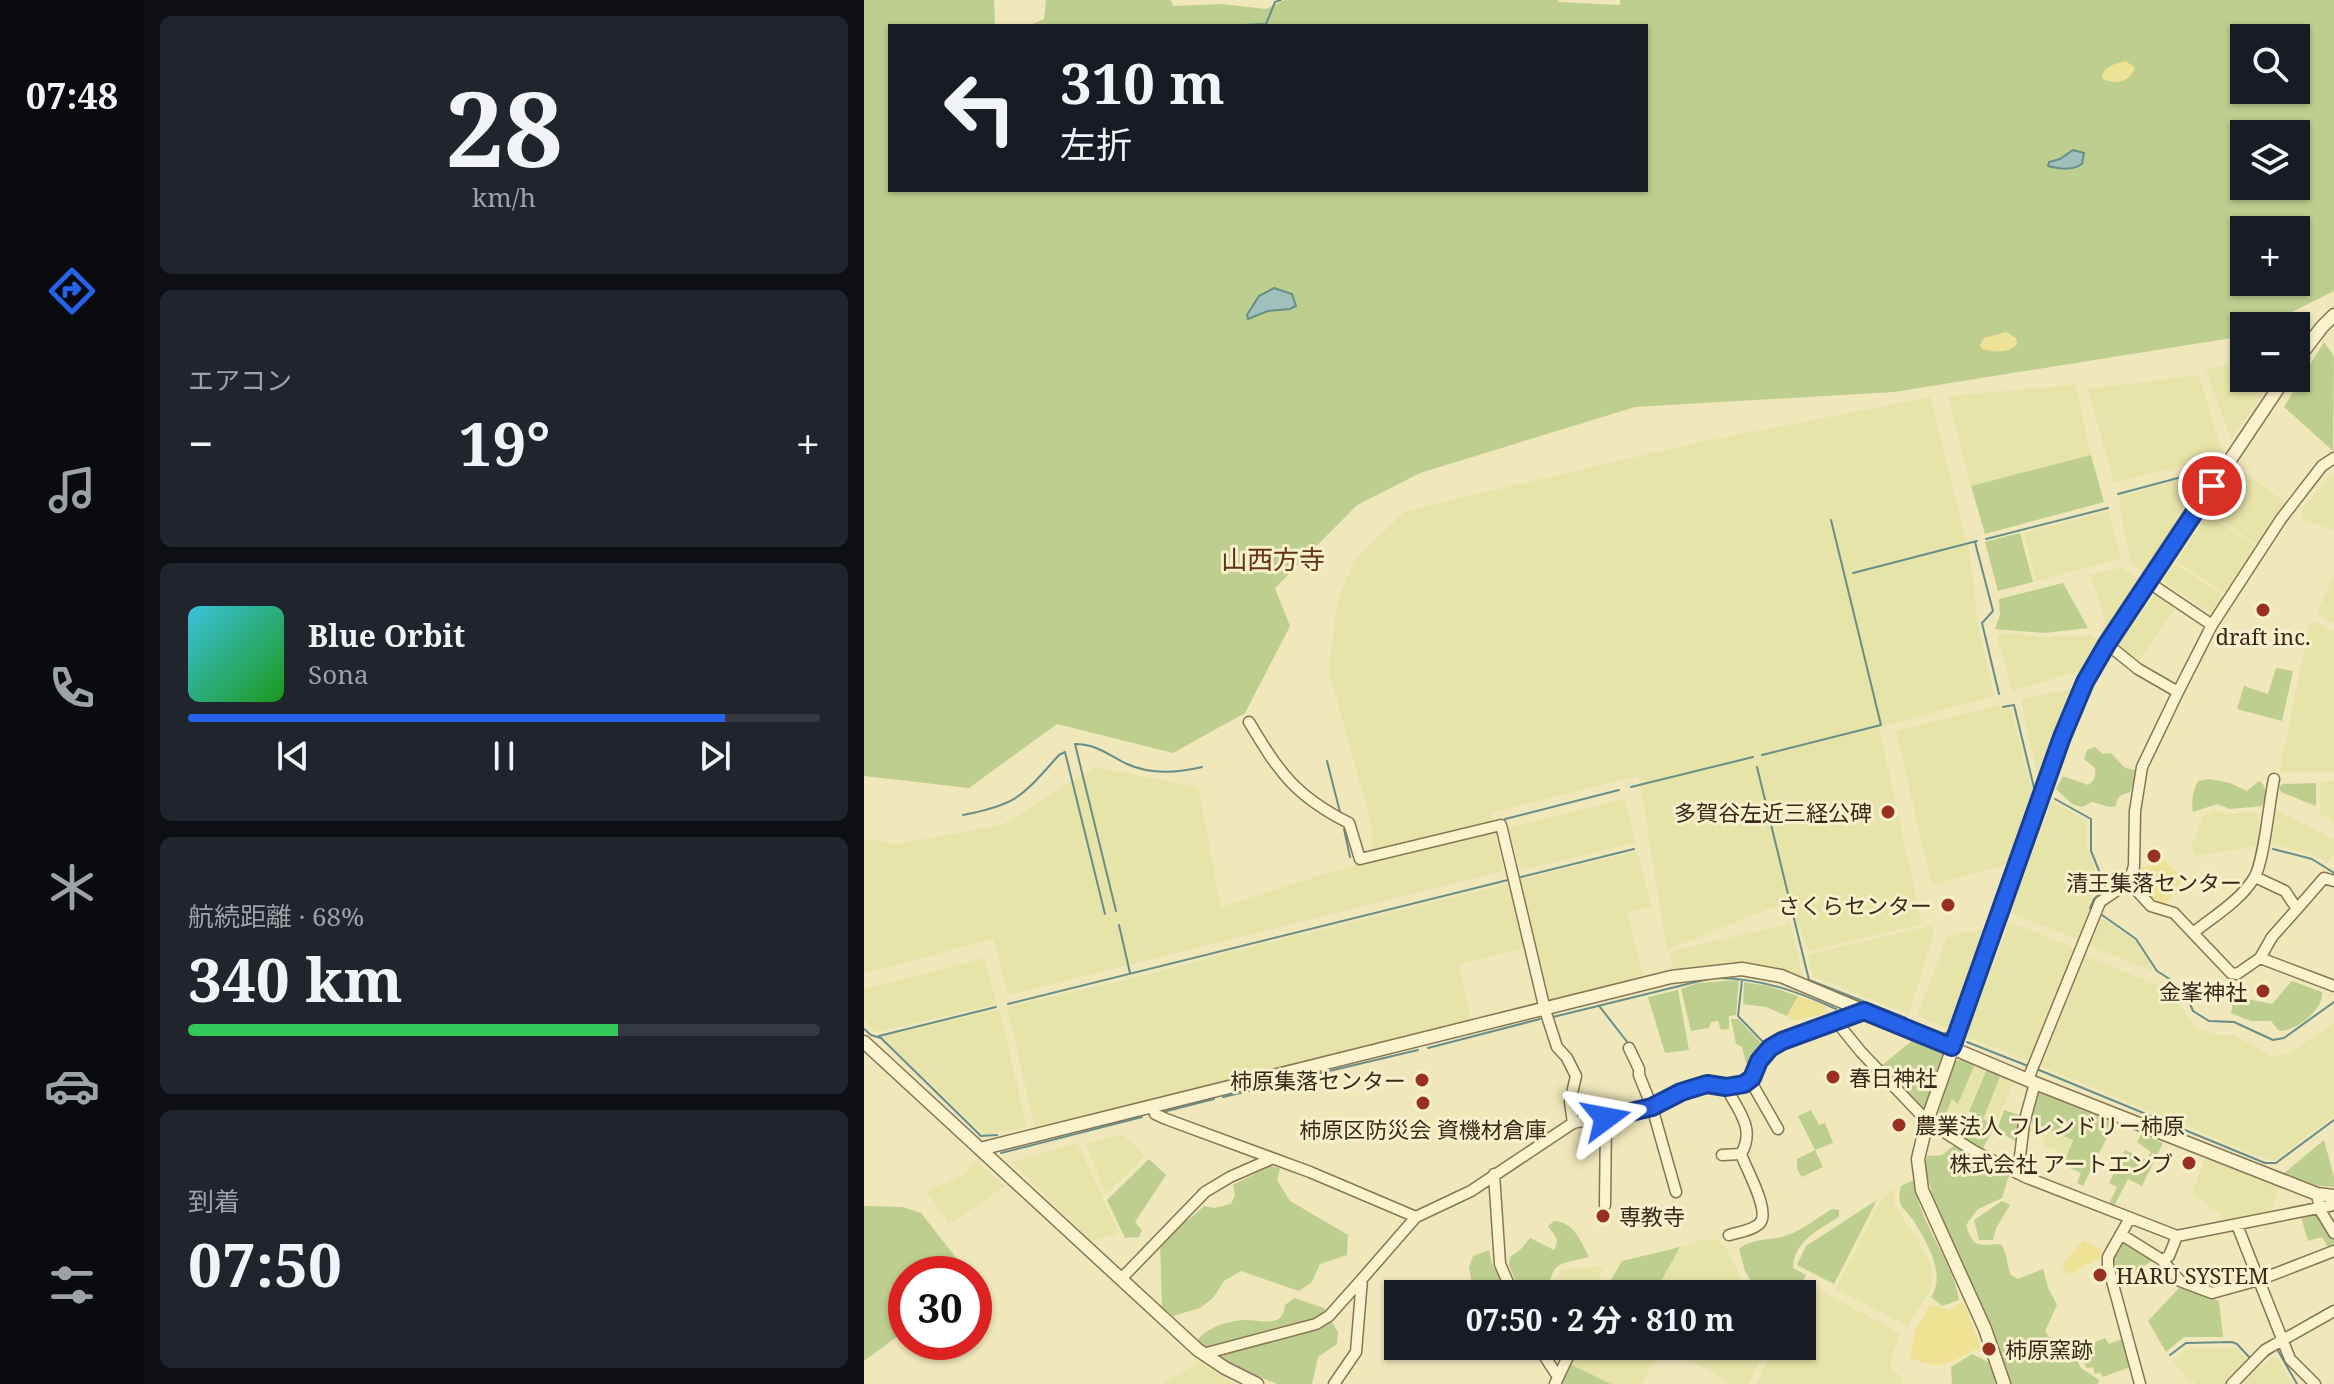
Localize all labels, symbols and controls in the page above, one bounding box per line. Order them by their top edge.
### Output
map controls [2230,24,2310,392]
button: search [2230,24,2310,104]
text: 310 m [1060,44,1225,120]
text: 28 [445,56,563,197]
icon: left [928,56,1032,160]
text: 07:48 [26,71,118,120]
text: 左折 [1060,120,1132,169]
button: layers [2230,120,2310,200]
text: km/h [472,179,536,215]
button: + [2230,216,2310,296]
icon: directions [44,263,100,319]
button: − [2230,312,2310,392]
text: エアコン [188,362,292,398]
text: 19° [459,402,550,484]
text: − [188,413,213,473]
text: + [795,413,820,473]
pin [2178,452,2246,520]
icon: music [44,462,100,518]
icon: arrive [2190,464,2234,508]
district label: 山西方寺 [1221,541,1325,577]
marker: draft inc. [2254,601,2272,619]
text: Blue Orbit [308,615,465,656]
place label: draft inc. [2216,621,2310,651]
text: Sona [308,656,369,692]
icon: phone [44,660,100,716]
icon: previous [271,734,315,778]
icon: pause [482,734,526,778]
icon: next [693,734,737,778]
place label: 多賀谷左近三経公碑 [1674,797,1872,827]
marker: 多賀谷左近三経公碑 [1879,803,1897,821]
marker: 清王集落センター [2145,847,2163,865]
icon: climate [44,859,100,915]
place label: 清王集落センター [2066,867,2242,897]
place label: さくらセンター [1778,890,1932,920]
marker: さくらセンター [1939,896,1957,914]
text: 航続距離 · 68% [188,898,364,934]
text: 340 km [188,938,403,1020]
place label: 金峯神社 [2159,976,2247,1006]
marker: 金峯神社 [2254,982,2272,1000]
icon: car [44,1058,100,1114]
place label: 春日神社 [1849,1062,1937,1092]
place label: 柿原集落センター [1230,1065,1406,1095]
marker: 春日神社 [1824,1068,1842,1086]
marker: 柿原集落センター [1413,1071,1431,1089]
position arrow [1564,1076,1648,1160]
marker: 柿原区防災会 資機材倉庫 [1414,1094,1432,1112]
place label: 農業法人 フレンドリー柿原 [1915,1110,2185,1140]
place label: 柿原区防災会 資機材倉庫 [1299,1114,1547,1144]
marker: 農業法人 フレンドリー柿原 [1890,1116,1908,1134]
place label: 株式会社 アートエンブ [1949,1148,2173,1178]
marker: 株式会社 アートエンブ [2180,1154,2198,1172]
text: 到着 [188,1183,240,1219]
place label: 専教寺 [1619,1201,1685,1231]
marker: 専教寺 [1594,1207,1612,1225]
text: 07:50 [188,1223,342,1305]
speed limit sign: 30 [888,1256,992,1360]
icon: filters [44,1257,100,1313]
place label: HARU SYSTEM [2116,1260,2269,1290]
marker: HARU SYSTEM [2091,1266,2109,1284]
text: 07:50 · 2 分 · 810 m [1466,1299,1734,1340]
place label: 柿原窯跡 [2005,1334,2093,1364]
marker: 柿原窯跡 [1980,1340,1998,1358]

